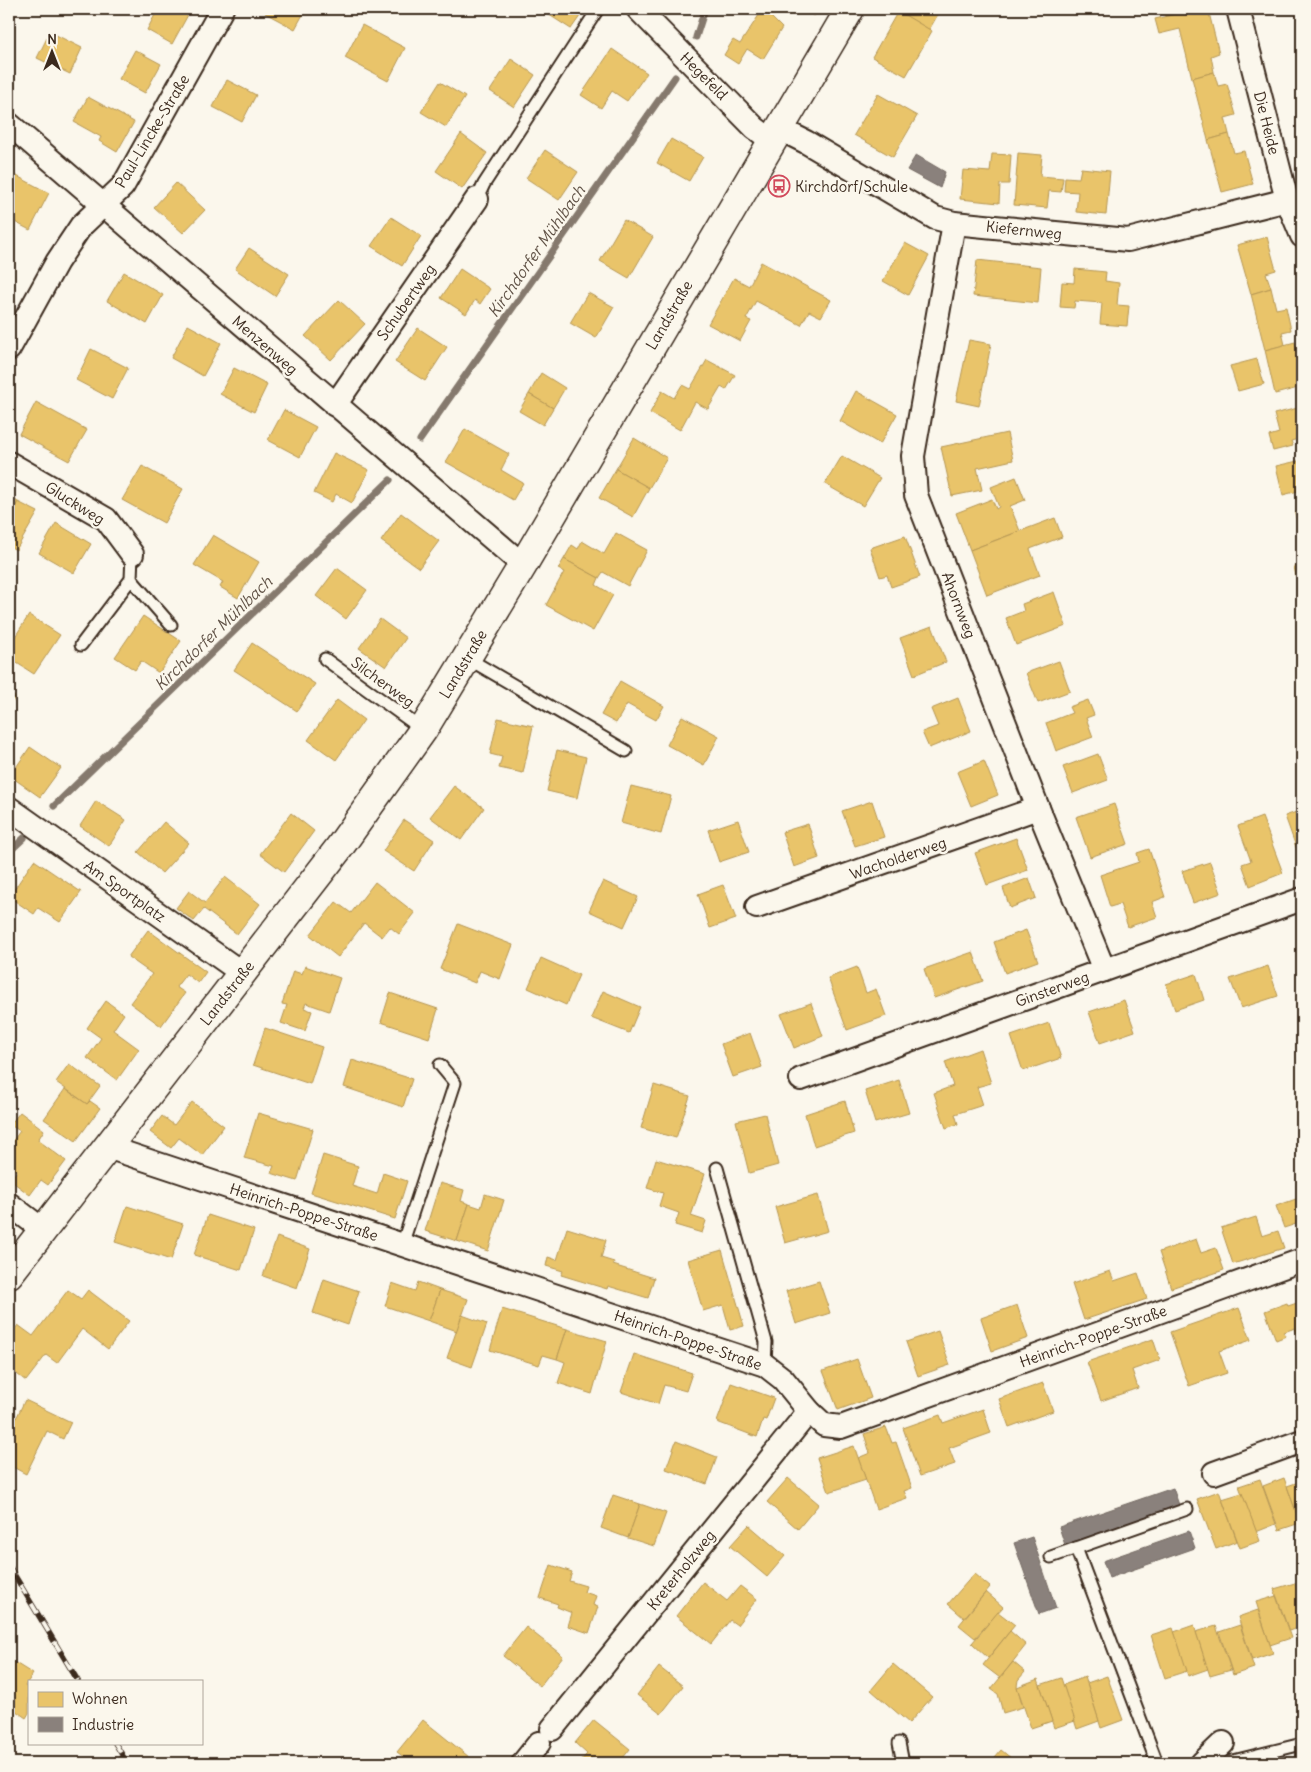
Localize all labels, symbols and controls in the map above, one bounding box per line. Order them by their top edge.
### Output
north arrow [28,28,78,78]
text: N [47,30,57,48]
street label: Hegefeld [676,48,732,104]
street label: Paul-Lincke-Straße [111,71,193,191]
street label: Die Heide [1250,89,1284,157]
bus stop icon: Kirchdorf/Schule [767,174,791,198]
place label: Kirchdorf/Schule [795,177,908,196]
water label: Kirchdorfer Mühlbach [483,181,589,321]
street label: Kiefernweg [985,217,1063,243]
street label: Schubertweg [373,260,439,344]
street label: Landstraße [642,277,696,353]
street label: Menzenweg [228,311,302,379]
street label: Gluckweg [42,477,108,529]
street label: Ahornweg [938,569,980,641]
water label: Kirchdorfer Mühlbach [150,571,277,694]
street label: Landstraße [435,626,491,702]
street label: Silcherweg [348,653,418,711]
street label: Wacholderweg [847,833,949,883]
street label: Am Sportplatz [80,856,170,926]
street label: Landstraße [196,957,258,1029]
street label: Ginsterweg [1013,967,1091,1011]
street label: Heinrich-Poppe-Straße [227,1179,381,1245]
street label: Heinrich-Poppe-Straße [1017,1301,1169,1371]
street label: Heinrich-Poppe-Straße [612,1306,764,1374]
street label: Kreterholzweg [643,1526,719,1614]
legend [28,1680,202,1744]
text: Wohnen [72,1689,128,1708]
text: Industrie [72,1715,134,1734]

